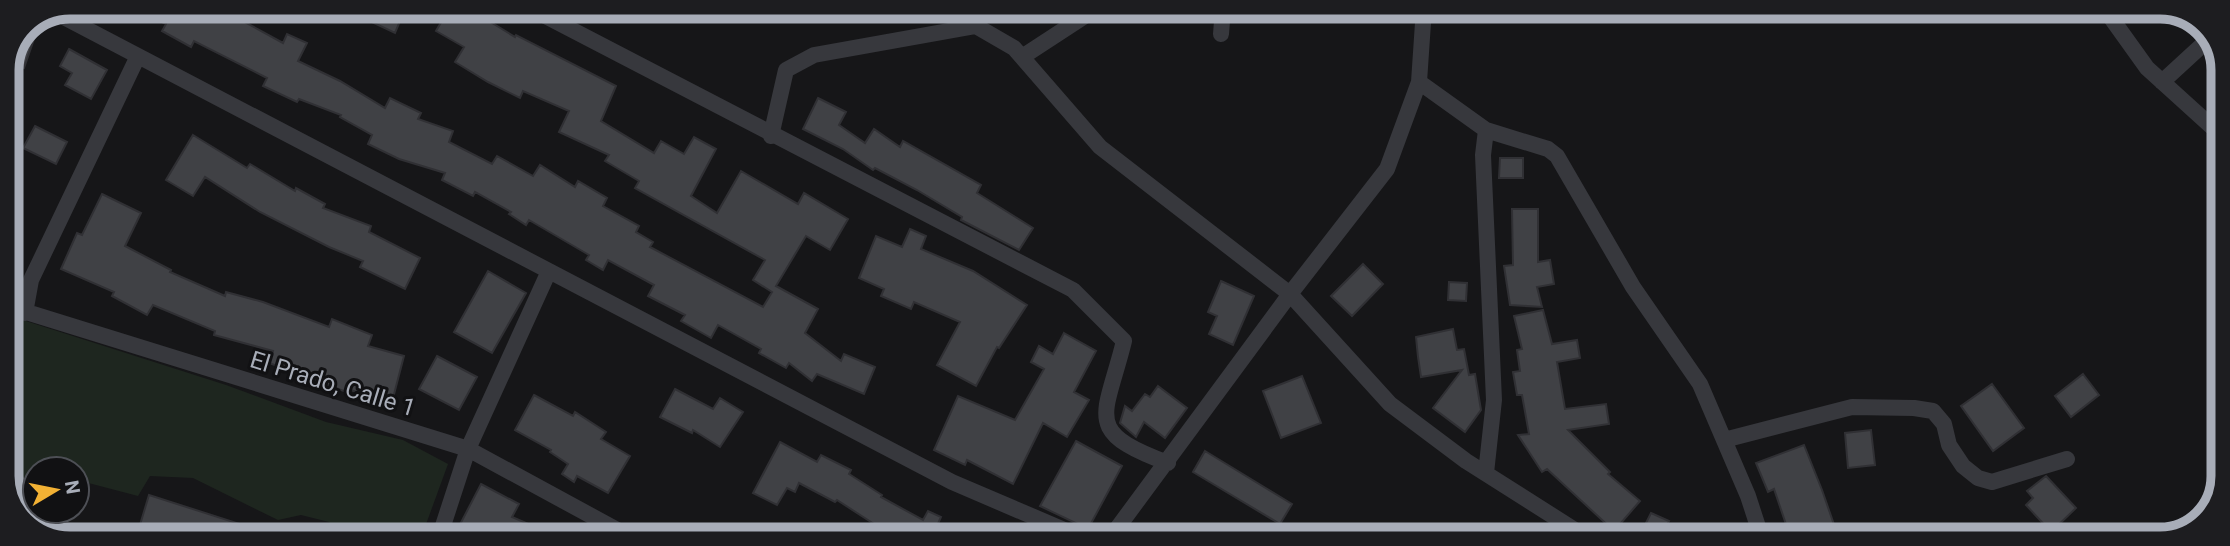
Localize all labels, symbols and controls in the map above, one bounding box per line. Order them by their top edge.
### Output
street label: El Prado, Calle 1 [247,346,419,422]
north arrow [21,455,91,525]
text: N [60,479,85,496]

